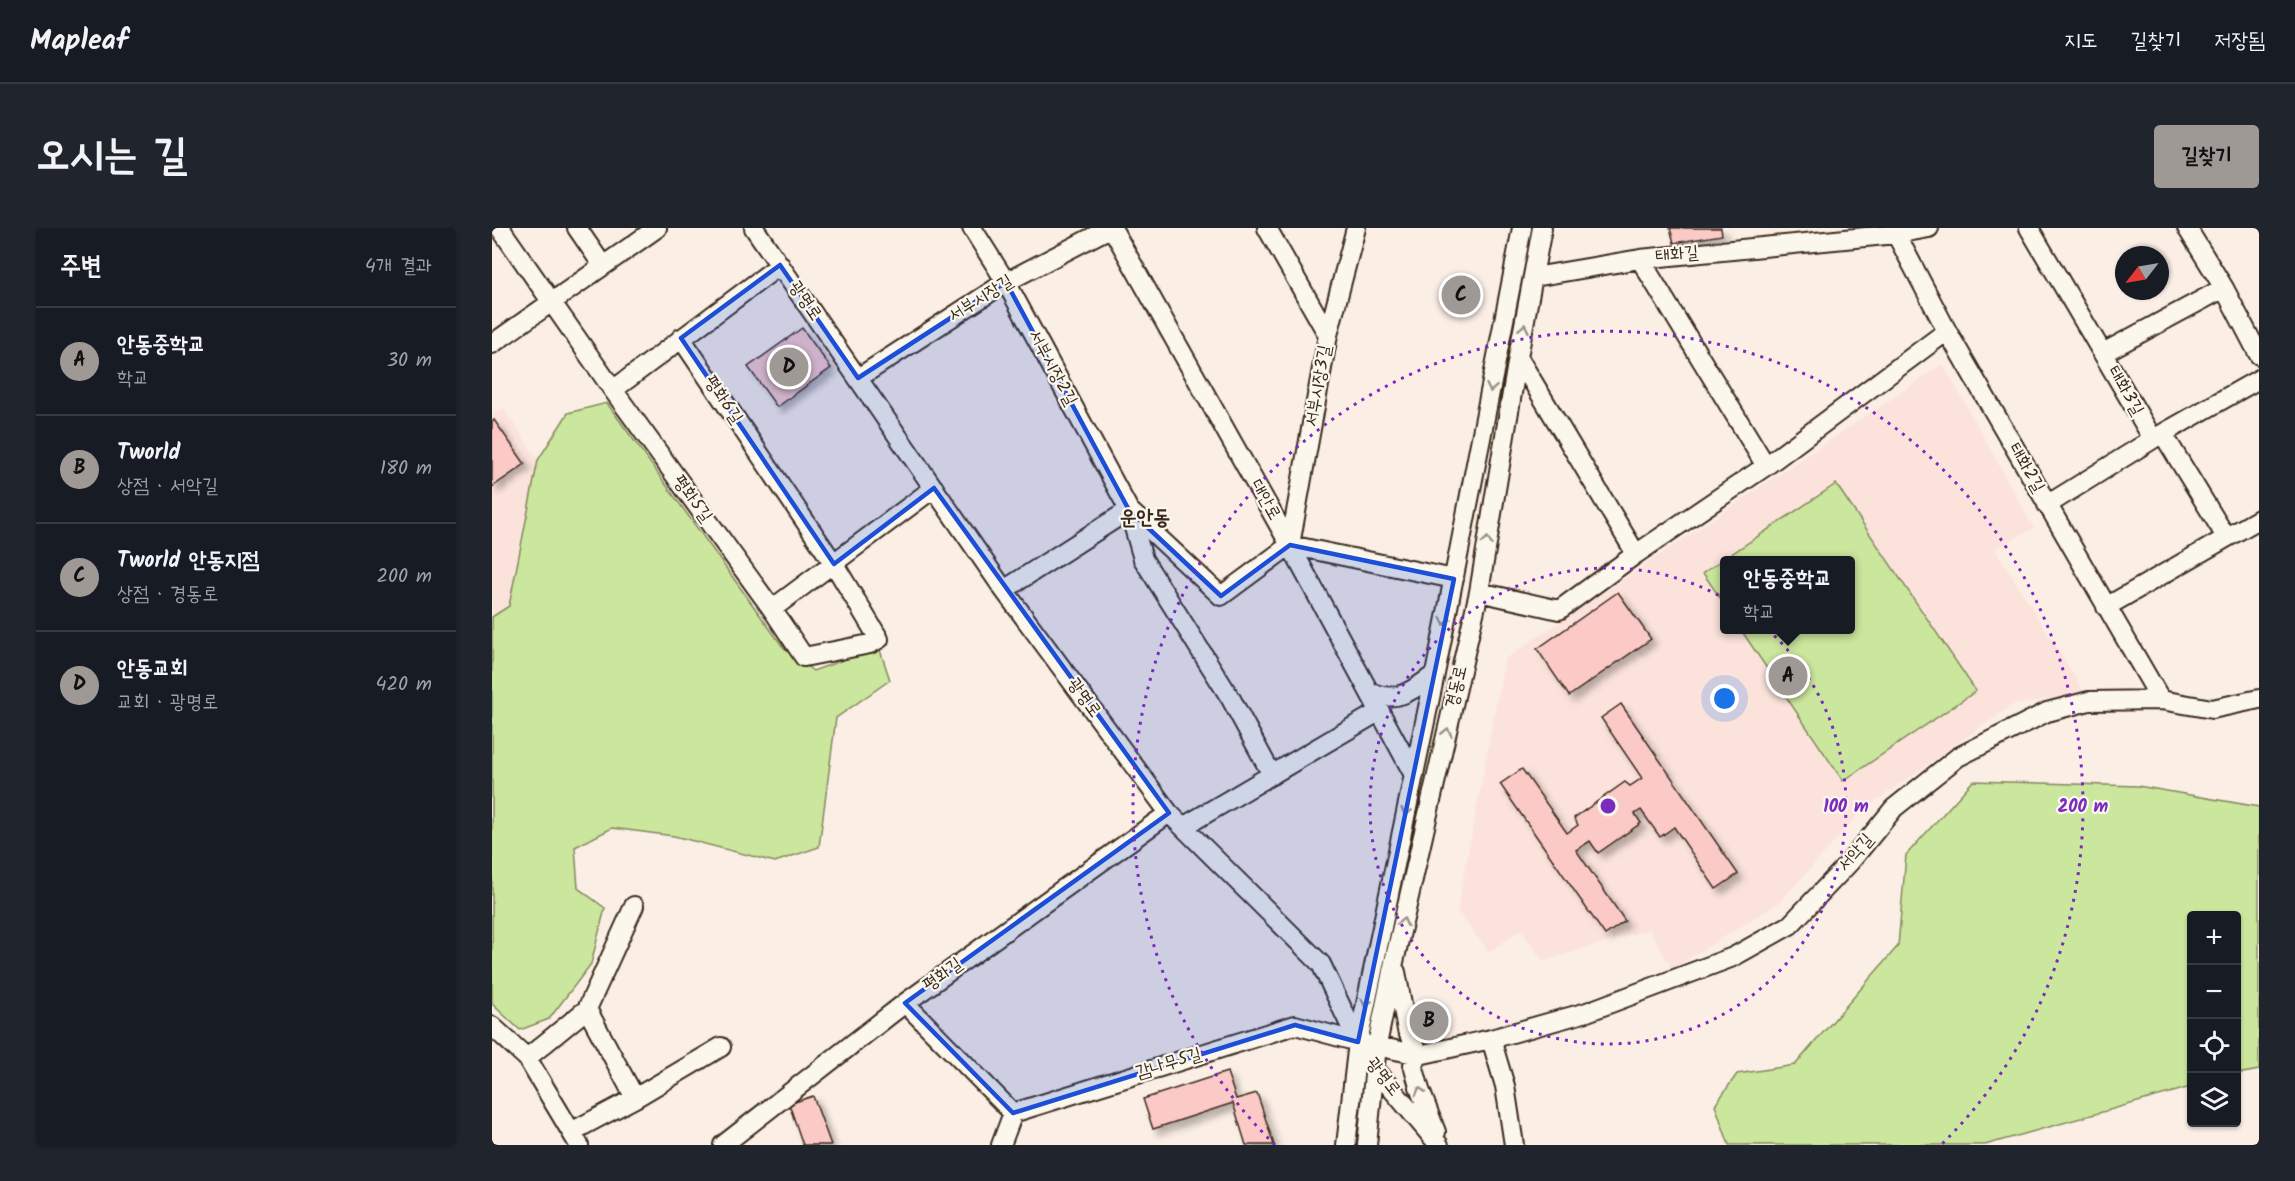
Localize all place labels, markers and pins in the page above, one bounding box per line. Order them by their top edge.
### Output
pin: C [1442,272,1480,318]
pin: D [770,344,808,390]
pin: A [1768,654,1808,698]
centre of rings [1598,796,1618,816]
pin: B [1410,998,1448,1044]

